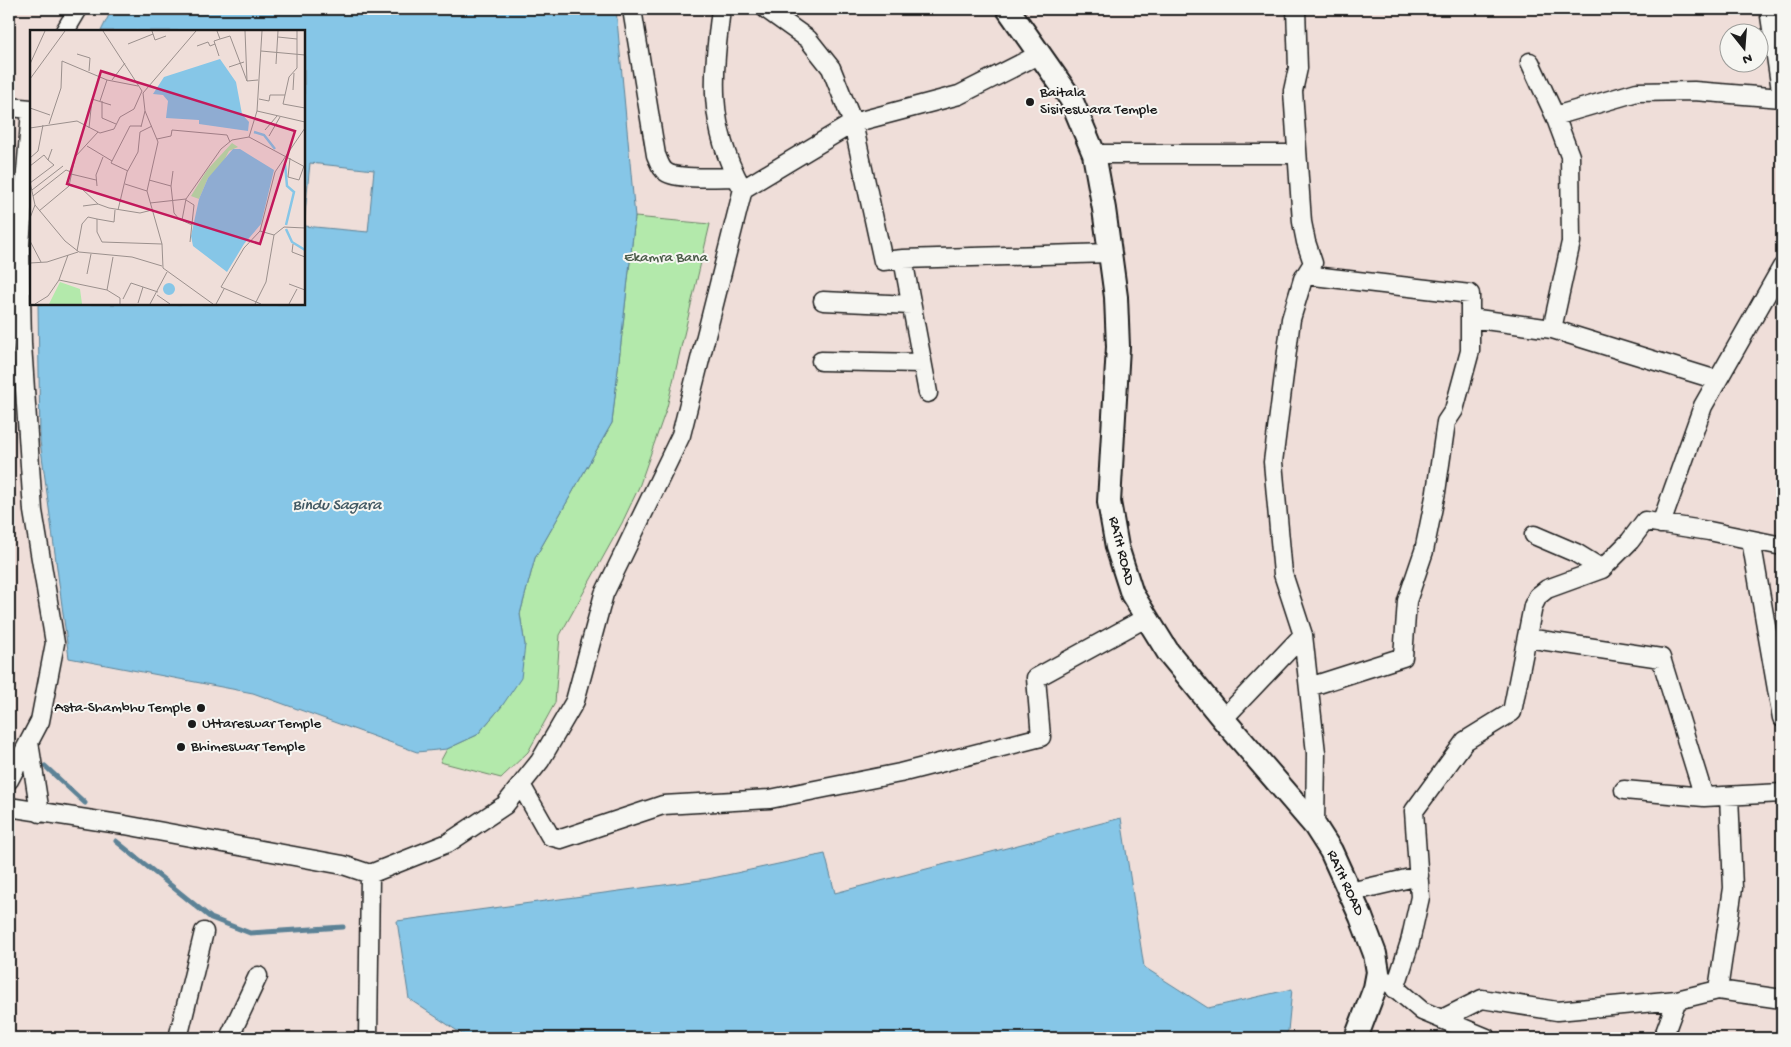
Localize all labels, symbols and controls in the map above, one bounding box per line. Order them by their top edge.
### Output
north arrow [1718,22,1768,72]
inset map [30,30,305,305]
text: N [1740,49,1754,68]
place label: Baitala Sisireswara Temple [1039,84,1158,119]
marker: Baitala Sisireswara Temple [1024,96,1036,108]
park label: Ekamra Bana [624,249,708,267]
water label: Bindu Sagara [293,497,382,516]
street label: RATH ROAD [1104,515,1138,587]
place label: Asta-Shambhu Temple [54,699,191,717]
marker: Asta-Shambhu Temple [195,702,207,714]
place label: Uttareswar Temple [202,715,321,733]
marker: Uttareswar Temple [186,718,198,730]
place label: Bhimeswar Temple [190,738,306,756]
marker: Bhimeswar Temple [175,741,187,753]
street label: RATH ROAD [1322,847,1368,919]

